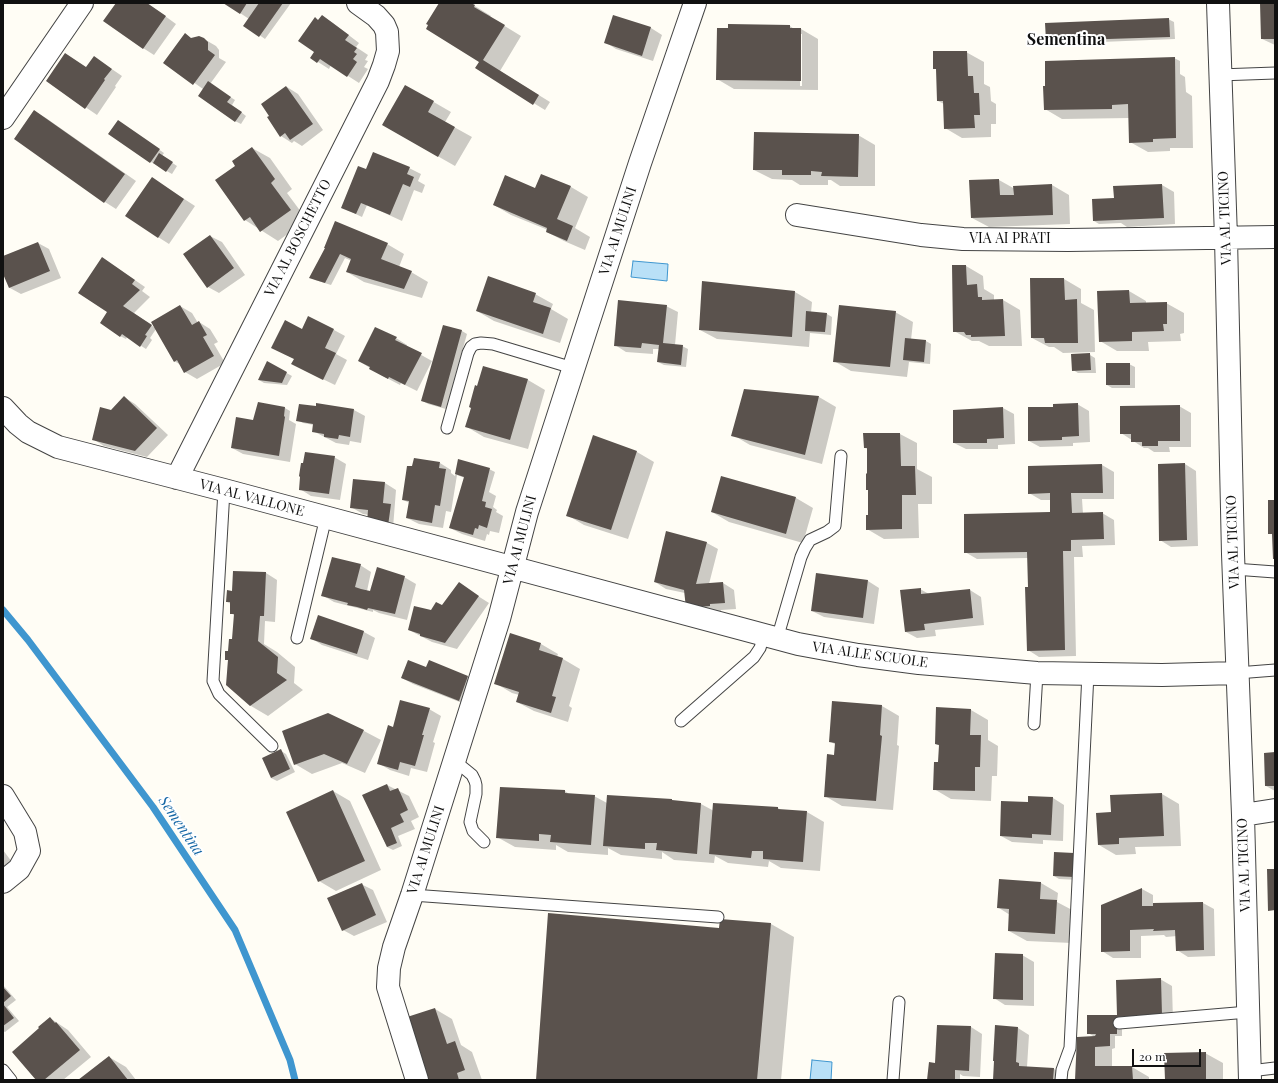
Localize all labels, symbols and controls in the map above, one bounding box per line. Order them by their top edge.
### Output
district label: Sementina [1027,30,1105,50]
street label: VIA AL TICINO [1215,171,1235,265]
street label: VIA AL BOSCHETTO [261,177,335,299]
street label: VIA AI MULINI [596,185,640,277]
street label: VIA AI PRATI [969,231,1051,247]
street label: VIA AL VALLONE [198,476,306,520]
street label: VIA AI MULINI [500,493,540,587]
street label: VIA AL TICINO [1223,495,1243,589]
street label: VIA ALLE SCUOLE [811,639,929,671]
water label: Sementina [154,793,208,859]
street label: VIA AI MULINI [404,804,448,896]
street label: VIA AL TICINO [1234,818,1254,912]
scale bar [1134,1041,1203,1067]
text: 20 m [1139,1048,1166,1064]

